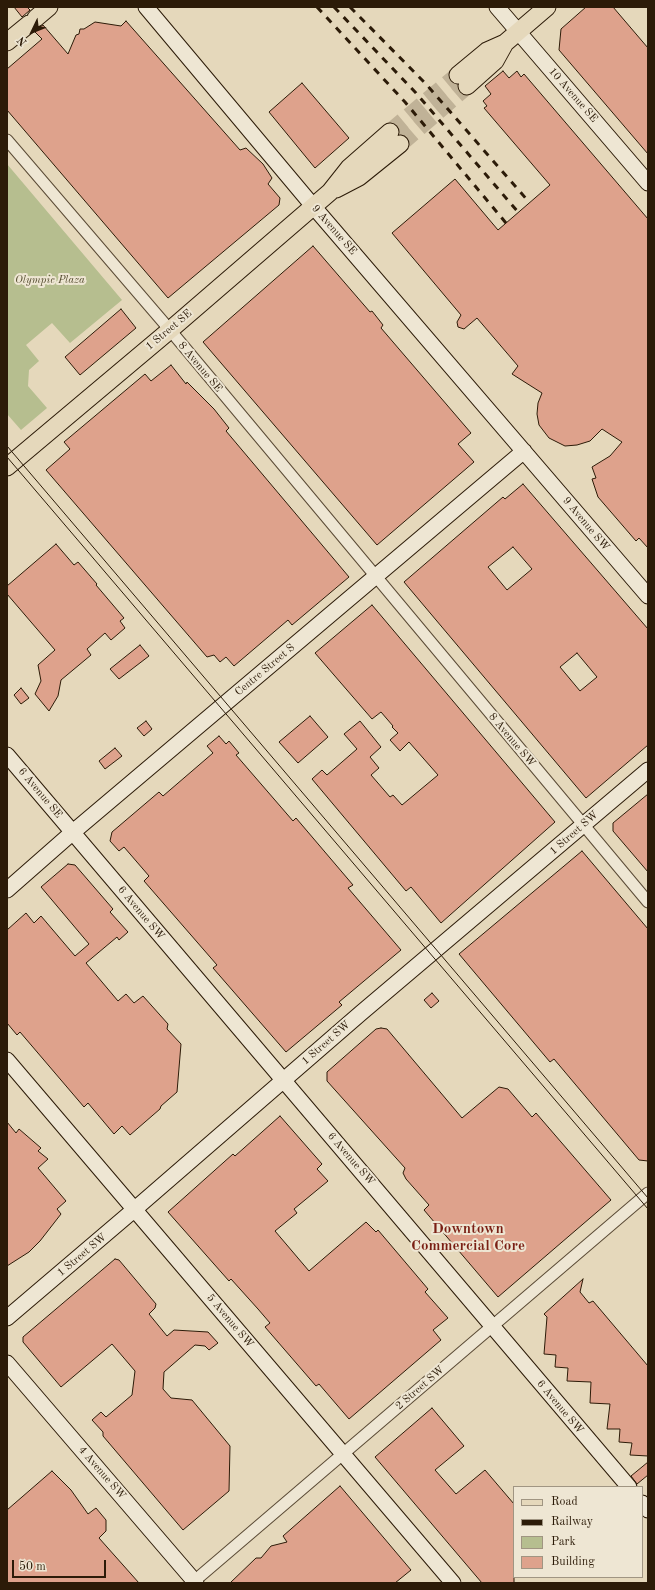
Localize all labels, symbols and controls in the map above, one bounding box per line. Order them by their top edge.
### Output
north arrow [12,12,52,52]
text: N [16,34,30,47]
street label: 10 Avenue SE [546,65,600,125]
street label: 9 Avenue SE [309,202,359,258]
park label: Olympic Plaza [15,273,85,287]
street label: 1 Street SE [143,307,195,353]
street label: 8 Avenue SE [175,339,225,395]
street label: 9 Avenue SW [560,494,612,554]
street label: Centre Street S [232,641,298,699]
street label: 8 Avenue SW [486,710,538,770]
street label: 6 Avenue SE [15,765,65,821]
street label: 1 Street SW [547,808,601,858]
street label: 6 Avenue SW [115,883,167,943]
street label: 1 Street SW [299,1018,353,1068]
street label: 6 Avenue SW [324,1130,378,1188]
district label: Downtown Commercial Core [411,1220,525,1255]
street label: 1 Street SW [55,1231,109,1279]
street label: 5 Avenue SW [204,1291,256,1351]
street label: 2 Street SW [393,1363,447,1413]
street label: 6 Avenue SW [534,1377,586,1437]
street label: 4 Avenue SW [75,1444,129,1502]
legend [513,1486,643,1578]
text: Road [551,1496,578,1508]
text: Railway [551,1516,593,1528]
text: Park [551,1536,576,1548]
scale bar [14,1552,108,1578]
text: Building [551,1556,595,1568]
text: 50 m [19,1561,46,1573]

